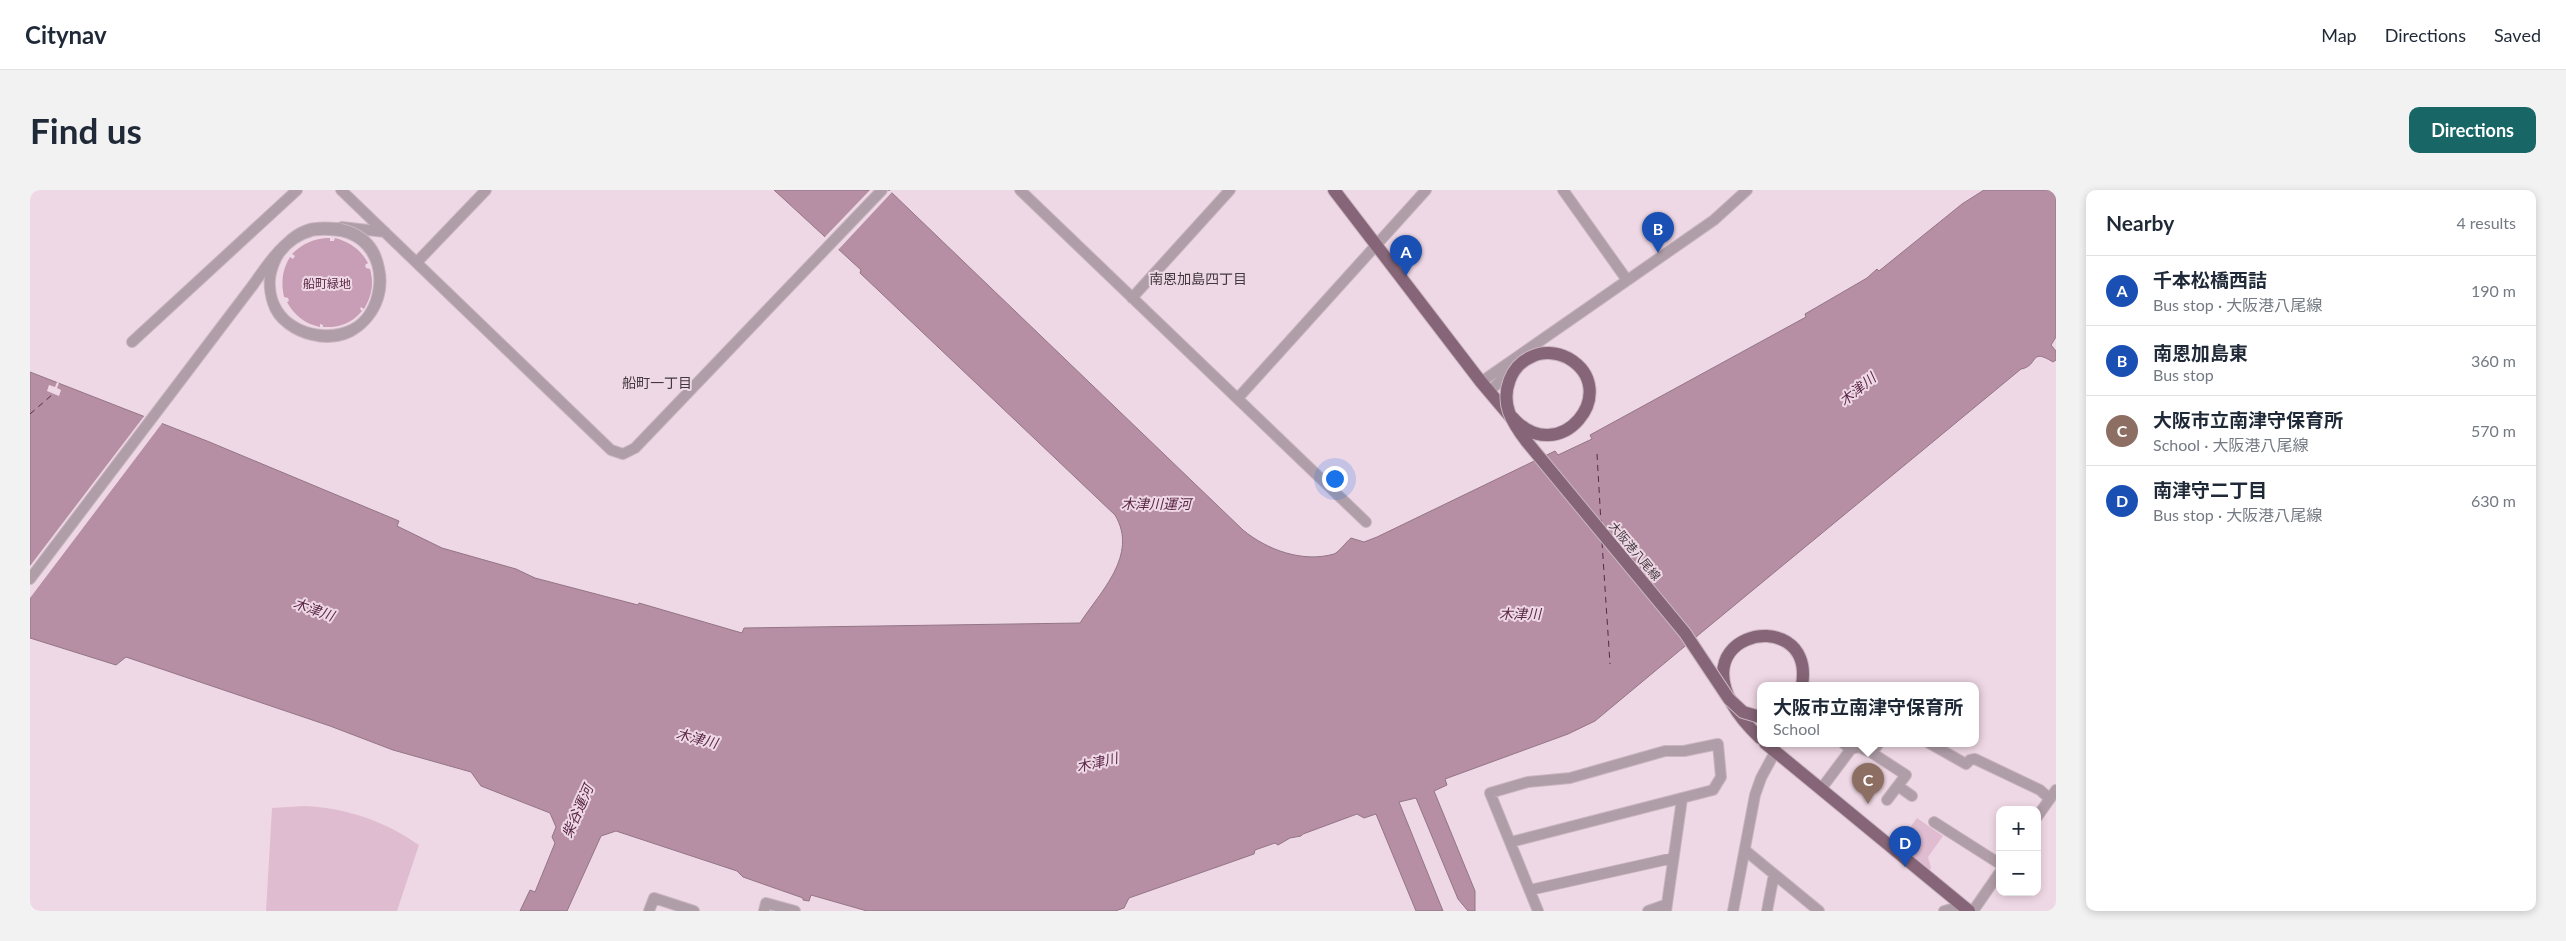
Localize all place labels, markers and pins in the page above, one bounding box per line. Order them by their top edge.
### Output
pin: B [1642,212,1674,253]
pin: A [1390,235,1422,276]
pin: C [1852,763,1884,804]
pin: D [1889,826,1921,867]

